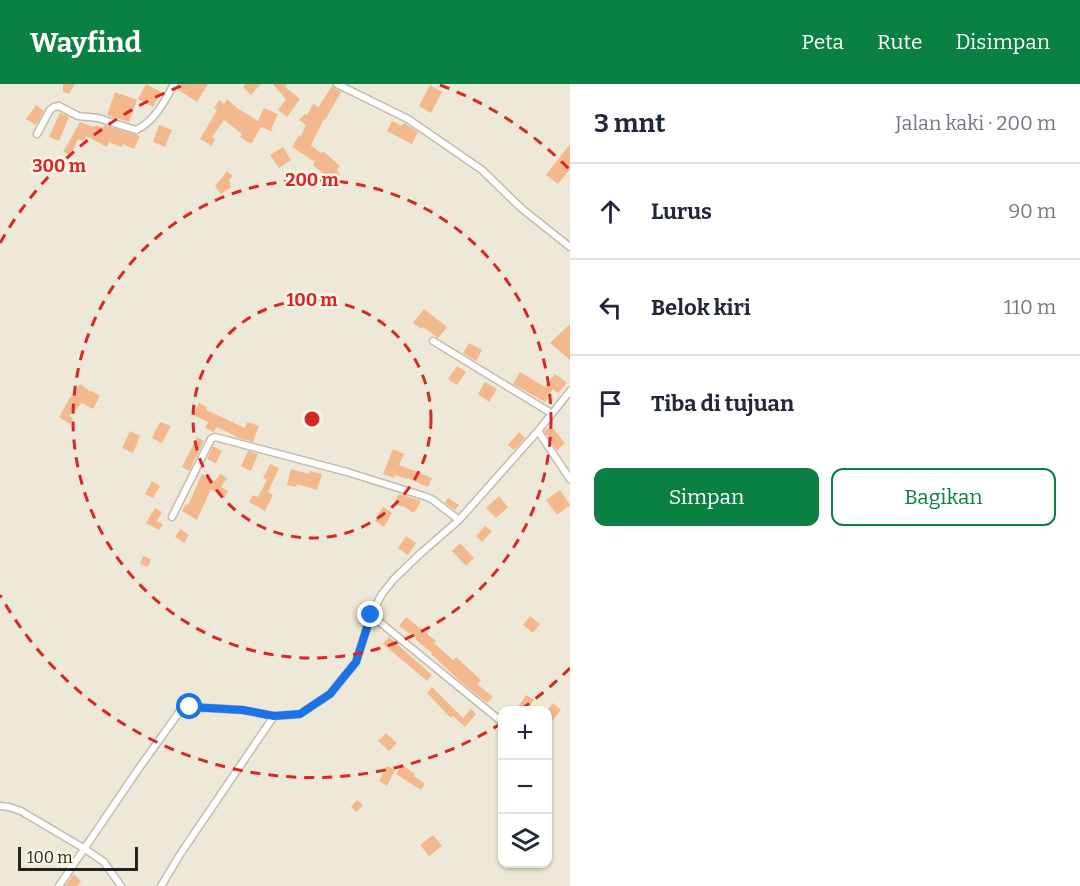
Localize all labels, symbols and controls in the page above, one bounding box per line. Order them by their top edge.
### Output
text: Wayfind [30,26,141,59]
text: Peta [802,29,844,55]
text: Rute [877,29,922,55]
text: Disimpan [955,29,1050,55]
text: 3 mnt [594,108,665,139]
text: Jalan kaki · 200 m [895,111,1056,135]
text: 300 m [32,155,86,177]
text: 200 m [285,169,339,191]
icon: ahead [594,195,627,228]
text: Lurus [651,198,712,225]
text: 90 m [1008,199,1056,223]
text: 100 m [286,289,338,311]
icon: left [594,291,627,324]
text: Belok kiri [651,294,751,321]
text: 110 m [1004,295,1056,319]
icon: arrive [594,387,627,420]
text: Tiba di tujuan [651,390,794,417]
centre of rings [302,409,322,429]
button: Simpan [594,468,819,526]
button: Bagikan [831,468,1056,526]
route end [357,601,383,627]
route start [176,693,202,719]
map controls [498,706,552,868]
button: + [498,706,552,760]
button: − [498,760,552,814]
button: layers [498,814,552,868]
scale bar [18,844,138,872]
text: 100 m [27,848,72,867]

